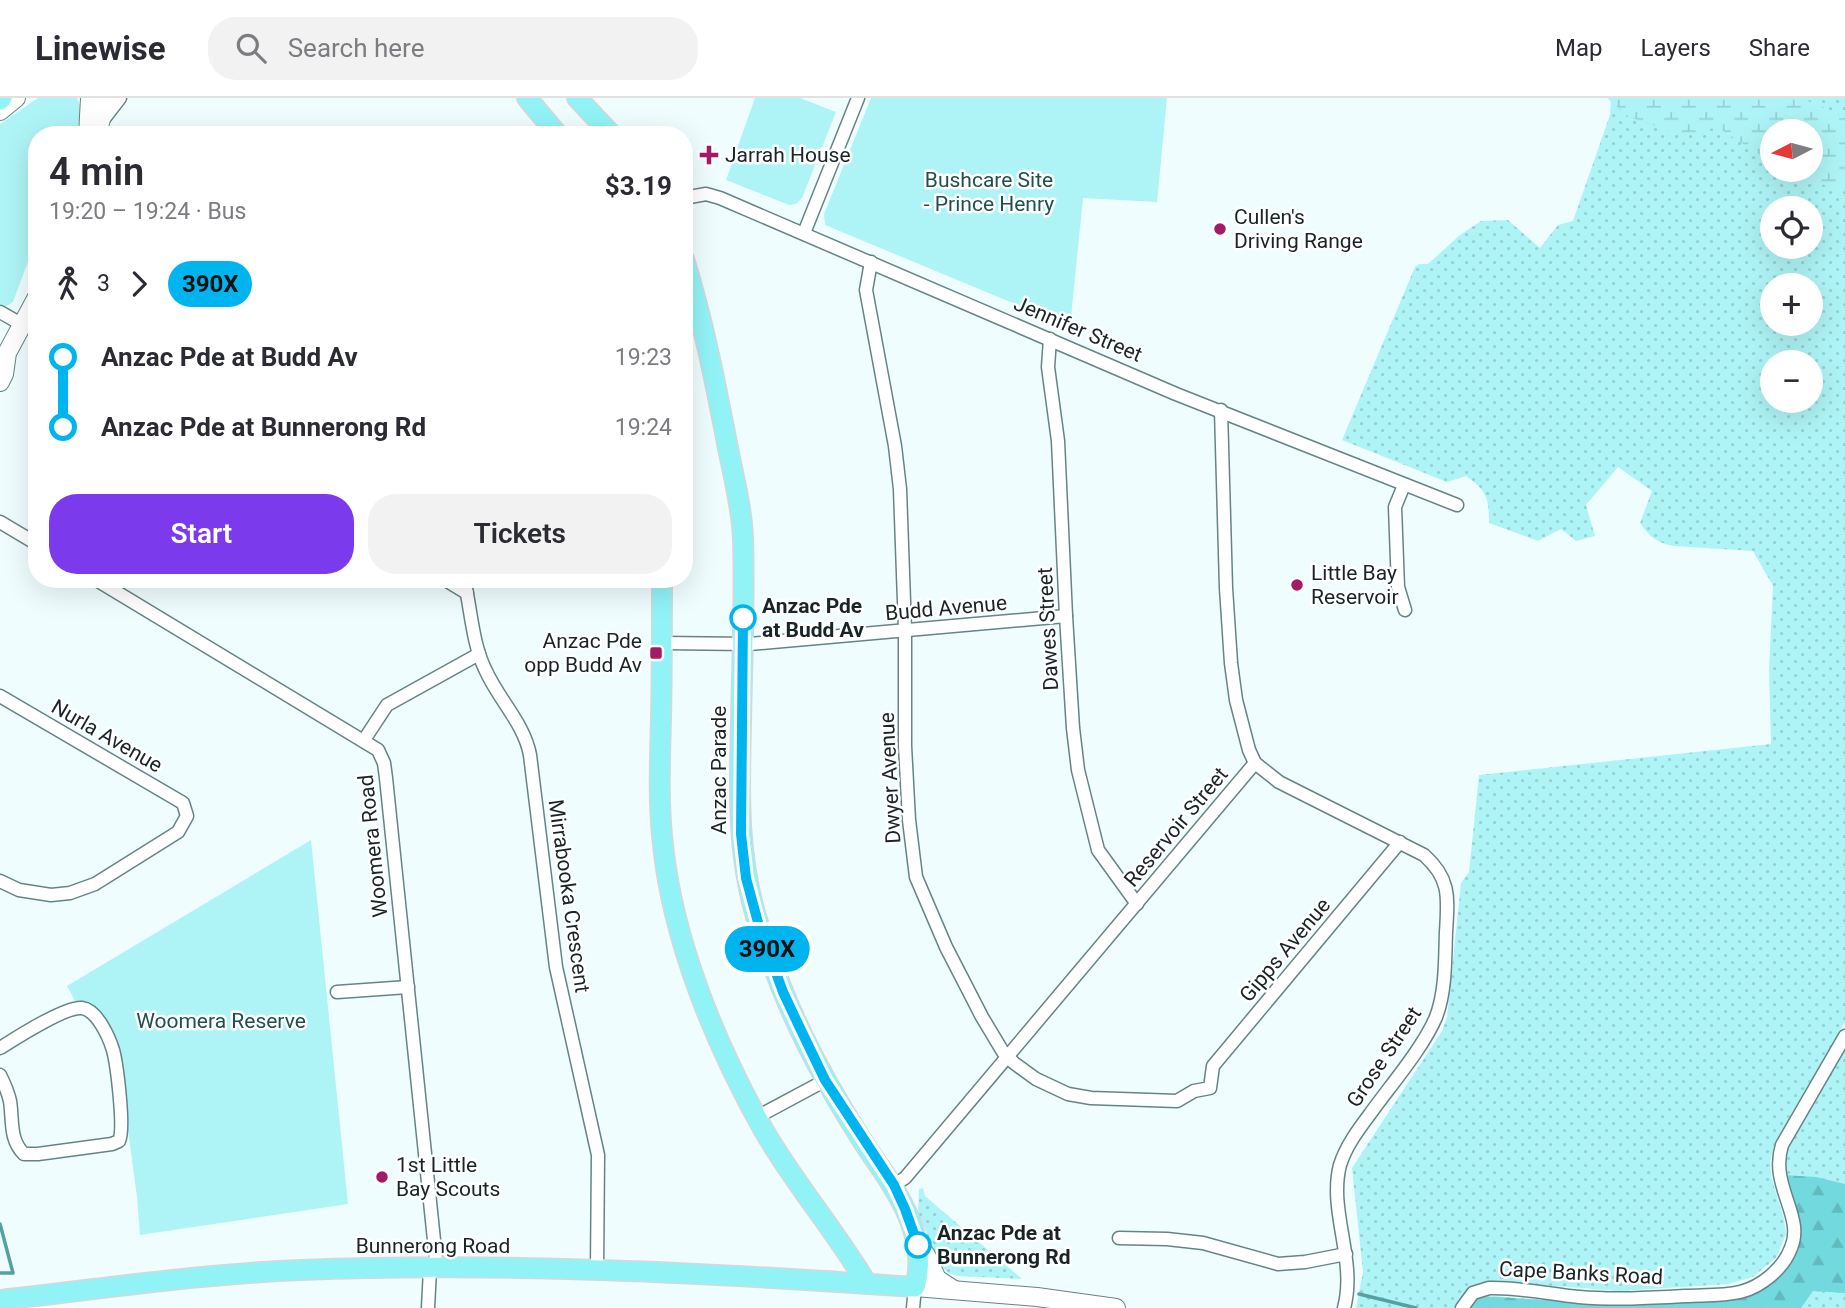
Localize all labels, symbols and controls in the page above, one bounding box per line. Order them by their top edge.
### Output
search box [208,17,698,80]
text: Linewise [35,29,166,68]
icon: search [232,29,270,67]
text: Search here [288,33,424,63]
text: Map [1555,34,1603,62]
text: Layers [1641,34,1711,62]
text: Share [1749,34,1810,62]
north arrow [1760,119,1824,182]
map controls [1760,119,1823,413]
place label: Jarrah House [725,143,851,167]
marker: Jarrah House [699,145,719,165]
text: 4 min [49,150,144,194]
park label: Bushcare Site - Prince Henry [924,168,1054,216]
text: $3.19 [605,171,672,201]
button: locate [1760,196,1823,259]
text: 19:20 – 19:24 · Bus [49,198,246,225]
place label: Cullen's Driving Range [1234,205,1363,253]
marker: Cullen's Driving Range [1212,221,1228,237]
icon: walk [49,265,87,303]
icon: forward [120,265,158,303]
text: 3 [97,270,110,297]
text: 390X [182,270,238,298]
button: + [1760,273,1823,336]
street label: Jennifer Street [1010,291,1146,367]
text: Anzac Pde at Budd Av [101,342,358,372]
text: 19:23 [615,344,672,371]
button: − [1760,350,1823,413]
text: Anzac Pde at Bunnerong Rd [101,412,426,442]
text: 19:24 [615,414,672,441]
button: Start [49,494,354,574]
button: Tickets [368,494,672,574]
place label: Little Bay Reservoir [1311,561,1399,609]
street label: Dawes Street [1033,567,1063,691]
marker: Little Bay Reservoir [1289,577,1305,593]
street label: Budd Avenue [884,591,1008,625]
place label: Anzac Pde at Budd Av [762,594,864,642]
marker: Anzac Pde at Budd Av [730,605,756,631]
place label: Anzac Pde opp Budd Av [524,629,642,677]
marker: Anzac Pde opp Budd Av [648,645,664,661]
street label: Nurla Avenue [47,695,167,777]
street label: Anzac Parade [707,705,731,835]
street label: Dwyer Avenue [875,712,905,844]
street label: Reservoir Street [1119,762,1233,891]
street label: Woomera Road [354,773,392,919]
street label: Mirrabooka Crescent [544,798,594,994]
street label: Gipps Avenue [1235,893,1335,1007]
line badge: 390X [718,926,816,972]
text: 390X [739,935,795,963]
street label: Grose Street [1342,1002,1426,1112]
park label: Woomera Reserve [136,1009,306,1033]
place label: 1st Little Bay Scouts [396,1153,500,1201]
marker: 1st Little Bay Scouts [374,1169,390,1185]
place label: Anzac Pde at Bunnerong Rd [937,1221,1071,1269]
marker: Anzac Pde at Bunnerong Rd [905,1232,931,1258]
street label: Bunnerong Road [356,1234,510,1258]
street label: Cape Banks Road [1498,1257,1664,1289]

